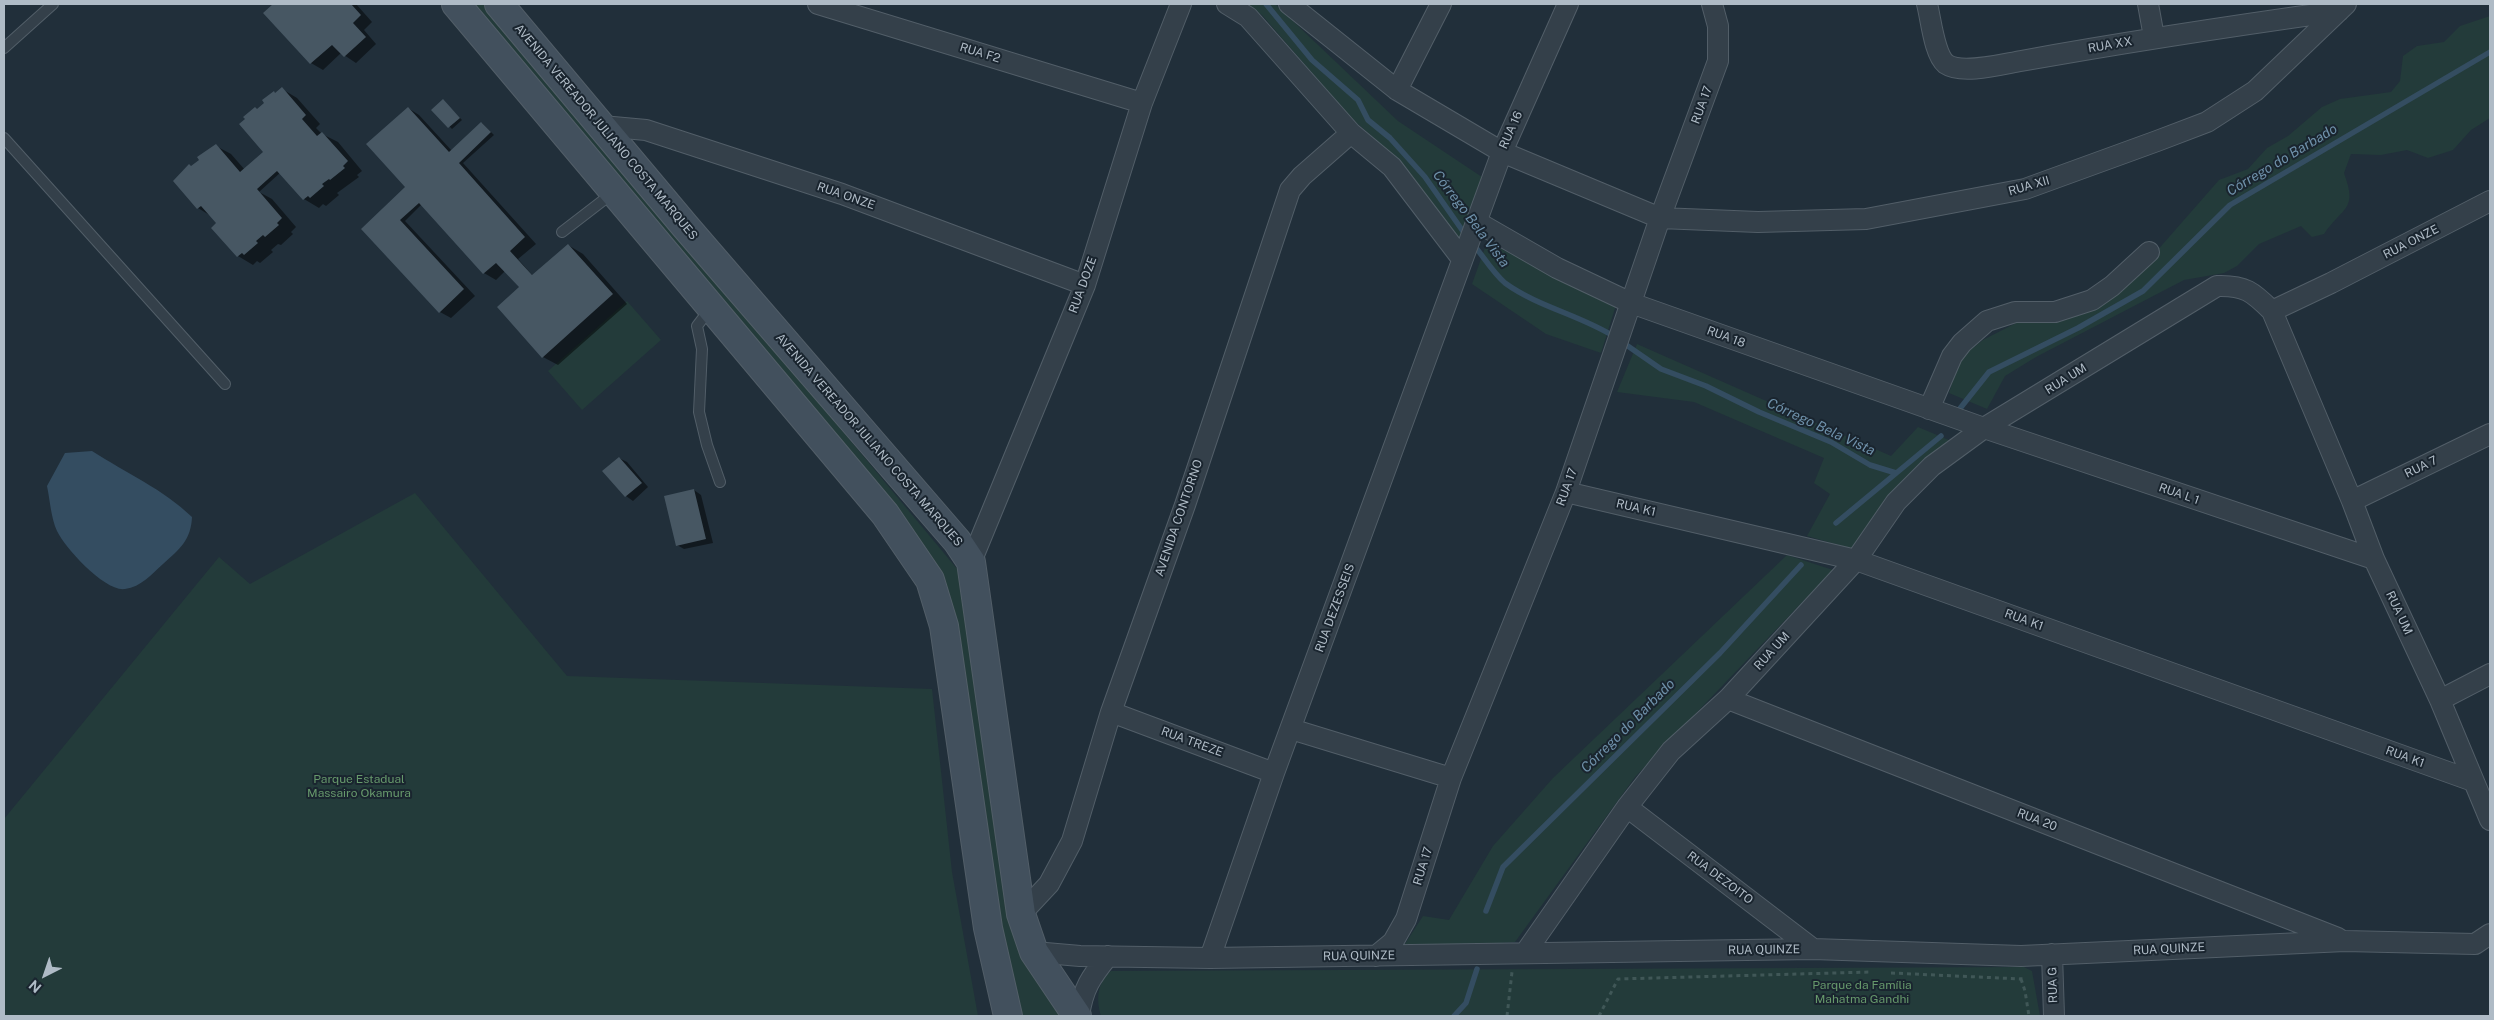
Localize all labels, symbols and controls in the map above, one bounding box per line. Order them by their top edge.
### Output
street label: AVENIDA VEREADOR JULIANO COSTA MARQUES [511,21,701,243]
street label: RUA XX [2087,34,2133,56]
street label: RUA F2 [958,40,1002,66]
street label: RUA 17 [1688,84,1716,126]
street label: RUA 16 [1496,109,1526,151]
water label: Córrego do Barbado [2224,120,2340,200]
water label: Córrego Bela Vista [1429,167,1513,271]
street label: RUA XII [2007,173,2051,199]
street label: RUA ONZE [815,179,877,213]
street label: RUA ONZE [2381,222,2441,262]
street label: RUA DOZE [1066,255,1100,315]
street label: RUA 18 [1705,323,1747,351]
street label: AVENIDA VEREADOR JULIANO COSTA MARQUES [773,331,965,549]
street label: RUA UM [2043,361,2089,397]
water label: Córrego Bela Vista [1764,395,1878,459]
street label: RUA 7 [2402,453,2440,481]
street label: AVENIDA CONTORNO [1152,458,1206,578]
street label: RUA 17 [1553,466,1581,508]
street label: RUA L 1 [2157,480,2201,508]
street label: RUA K1 [1615,496,1657,520]
street label: RUA DEZESSEIS [1312,562,1358,654]
street label: RUA UM [2383,589,2415,637]
street label: RUA K1 [2003,606,2045,634]
street label: RUA UM [1751,629,1793,673]
water label: Córrego do Barbado [1578,676,1678,776]
street label: RUA TREZE [1159,724,1225,760]
street label: RUA K1 [2384,743,2426,771]
park label: Parque Estadual Massairo Okamura [307,772,411,800]
street label: RUA 20 [2015,806,2059,834]
street label: RUA 17 [1410,845,1436,887]
street label: RUA DEZOITO [1684,849,1756,907]
street label: RUA QUINZE [2133,940,2205,958]
street label: RUA QUINZE [1728,942,1800,958]
street label: RUA QUINZE [1323,948,1395,964]
north arrow [20,950,70,1000]
street label: RUA G [2045,967,2061,1003]
text: N [26,977,45,996]
park label: Parque da Família Mahatma Gandhi [1812,978,1912,1006]

